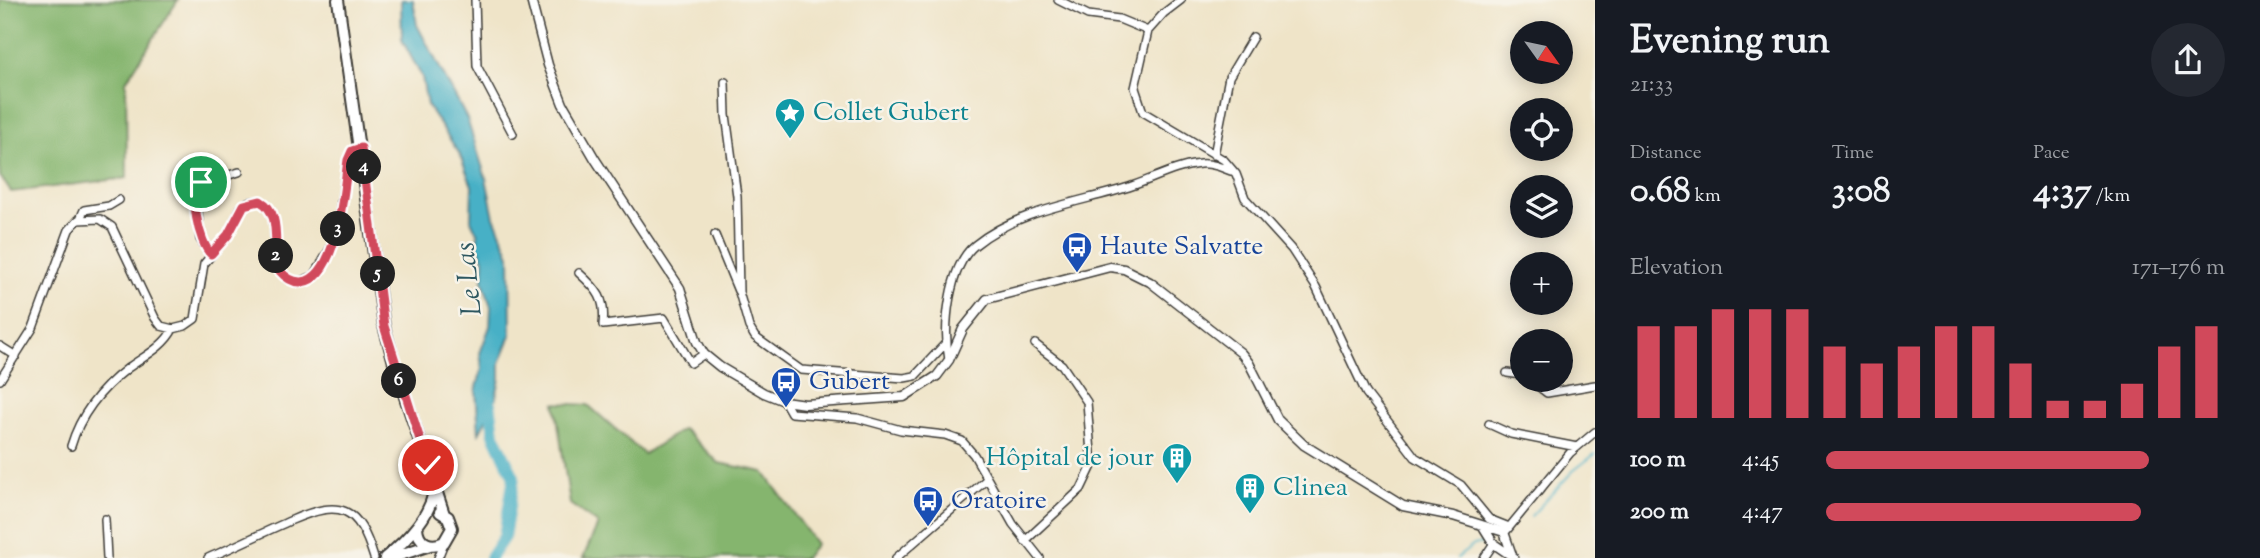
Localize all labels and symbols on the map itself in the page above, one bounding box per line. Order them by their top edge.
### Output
north arrow [1510,21,1573,84]
place label: Collet Gubert [813,95,969,132]
place icon: Collet Gubert [773,96,807,140]
pin: 4 [346,150,382,184]
pin [171,152,231,212]
pin: 3 [320,212,356,246]
place label: Haute Salvatte [1100,229,1263,266]
bus stop icon: Haute Salvatte [1060,230,1094,274]
pin: 2 [258,238,294,274]
water label: Le Las [446,240,494,318]
pin: 5 [360,256,396,292]
pin: 6 [382,364,416,398]
place label: Gubert [809,364,890,401]
bus stop icon: Gubert [769,365,803,409]
pin [398,435,458,495]
place label: Hôpital de jour [986,440,1154,477]
building icon: Hôpital de jour [1160,441,1194,485]
place label: Clinea [1273,470,1348,507]
building icon: Clinea [1233,471,1267,515]
place label: Oratoire [951,483,1047,520]
bus stop icon: Oratoire [911,484,945,528]

